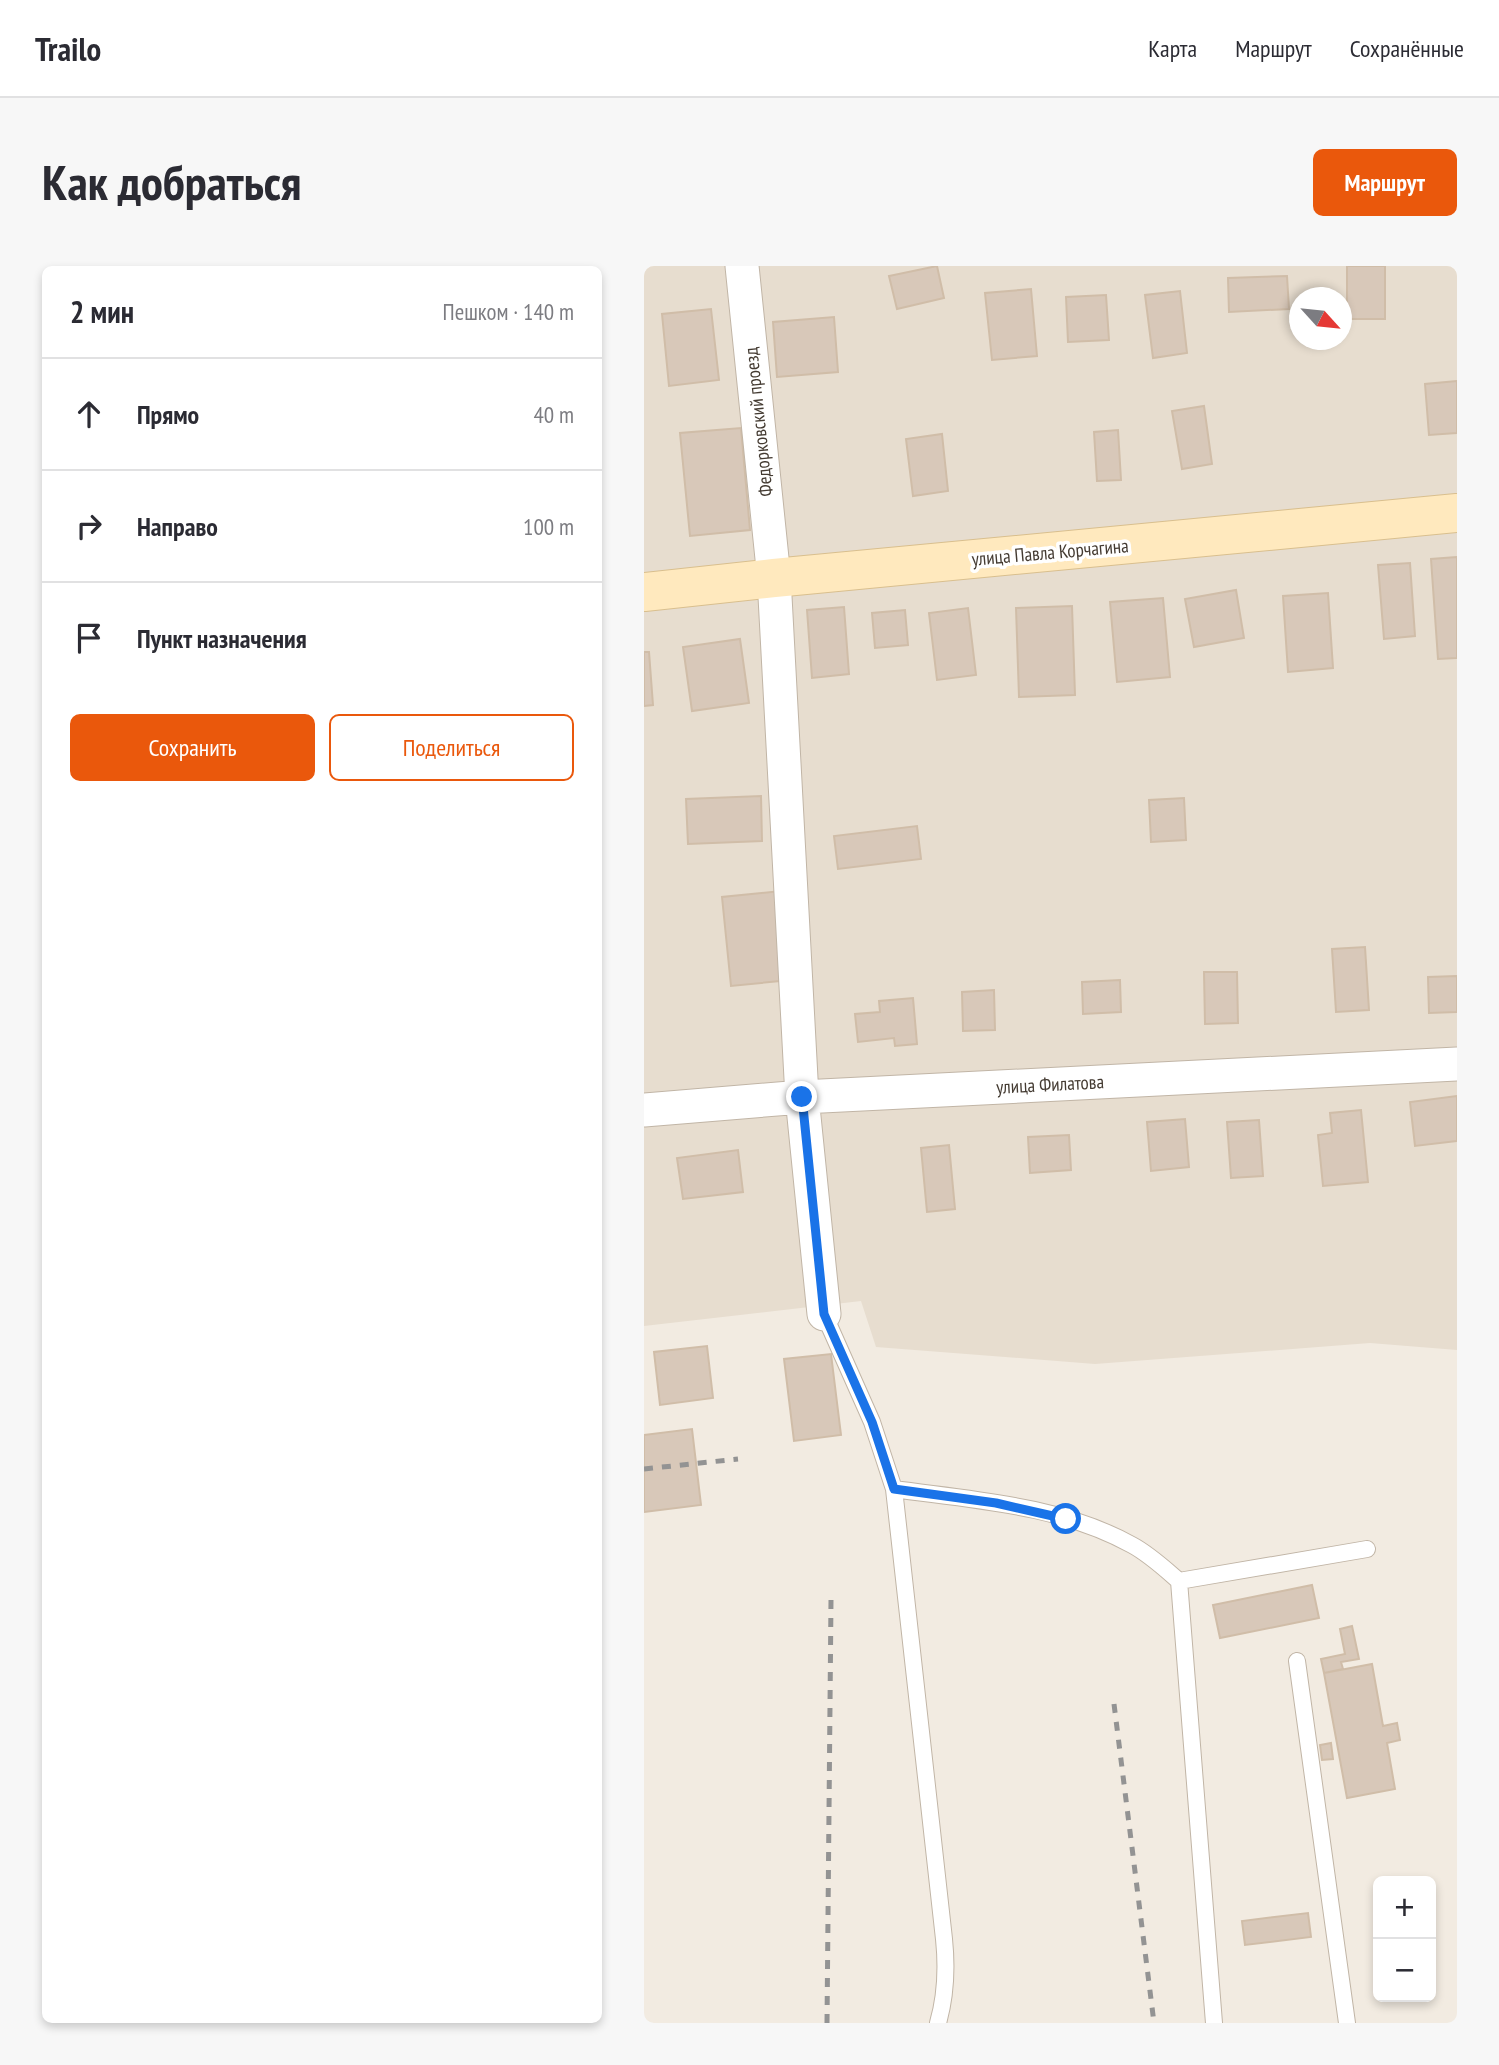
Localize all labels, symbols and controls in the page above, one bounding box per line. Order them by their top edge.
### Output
text: Trailo [35,27,101,70]
text: Карта [1148,33,1197,64]
text: Маршрут [1235,33,1312,64]
text: Сохранённые [1350,33,1464,64]
button: Маршрут [1313,149,1457,216]
text: Как добраться [42,150,301,214]
north arrow [1289,287,1352,350]
text: 2 мин [70,292,134,331]
text: Пешком · 140 m [443,297,574,326]
street label: Федорковский проезд [738,346,778,498]
icon: ahead [70,395,108,433]
text: Прямо [137,398,199,431]
text: 40 m [533,400,574,429]
icon: right [70,507,108,545]
text: Направо [137,510,218,543]
text: 100 m [523,512,574,541]
street label: улица Павла Корчагина [971,533,1129,571]
icon: arrive [70,619,108,657]
text: Пункт назначения [137,622,307,655]
button: Сохранить [70,714,315,781]
button: Поделиться [329,714,574,781]
street label: улица Филатова [995,1069,1105,1099]
route end [786,1081,817,1112]
route start [1050,1503,1081,1534]
map controls [1373,1876,1436,2002]
button: + [1373,1876,1436,1939]
button: − [1373,1939,1436,2002]

